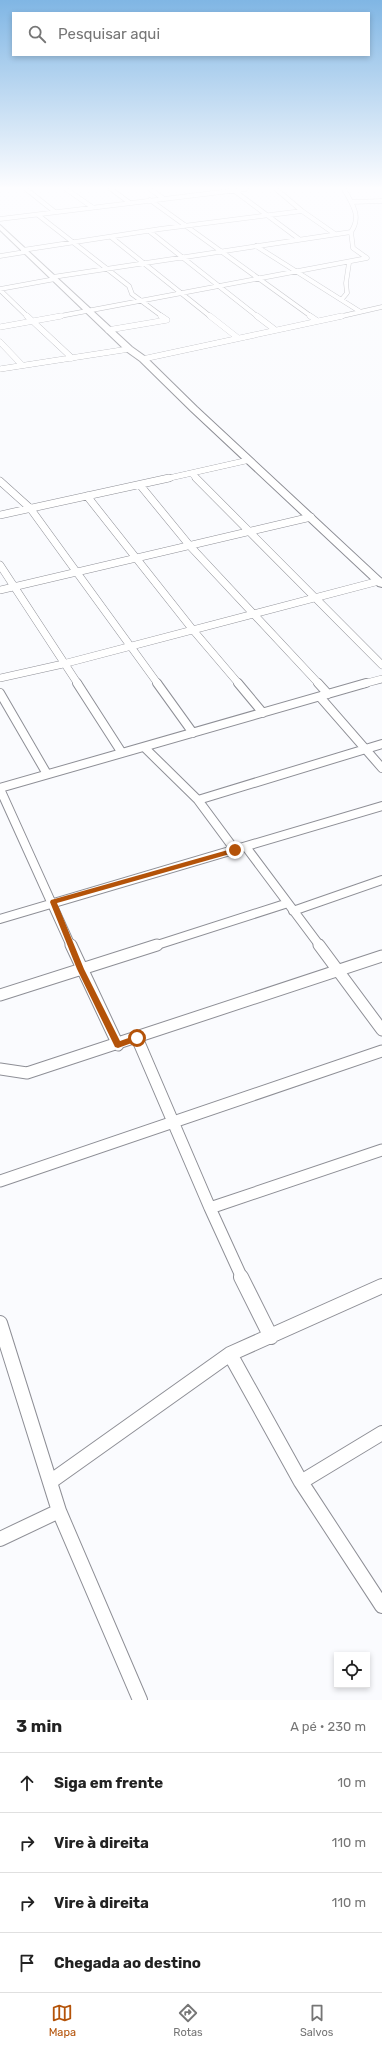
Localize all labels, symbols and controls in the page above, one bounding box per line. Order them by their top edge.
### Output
search box [12,12,370,56]
icon: search [26,23,48,45]
text: Pesquisar aqui [58,25,160,43]
route end [226,841,244,859]
route start [128,1029,146,1047]
map controls [334,1652,370,1688]
button: locate [334,1652,370,1688]
text: 3 min [16,1716,62,1736]
text: A pé · 230 m [290,1719,366,1734]
icon: ahead [16,1772,38,1794]
text: Siga em frente [54,1774,163,1792]
text: 10 m [337,1775,366,1790]
icon: right [16,1832,38,1854]
text: Vire à direita [54,1834,149,1852]
text: 110 m [332,1835,366,1850]
icon: right [16,1892,38,1914]
text: Vire à direita [54,1894,149,1912]
text: 110 m [332,1895,366,1910]
icon: arrive [16,1952,38,1974]
text: Chegada ao destino [54,1954,201,1972]
tab: Mapa [49,2002,76,2039]
tab: Rotas [173,2002,203,2039]
tab: Salvos [300,2002,333,2039]

